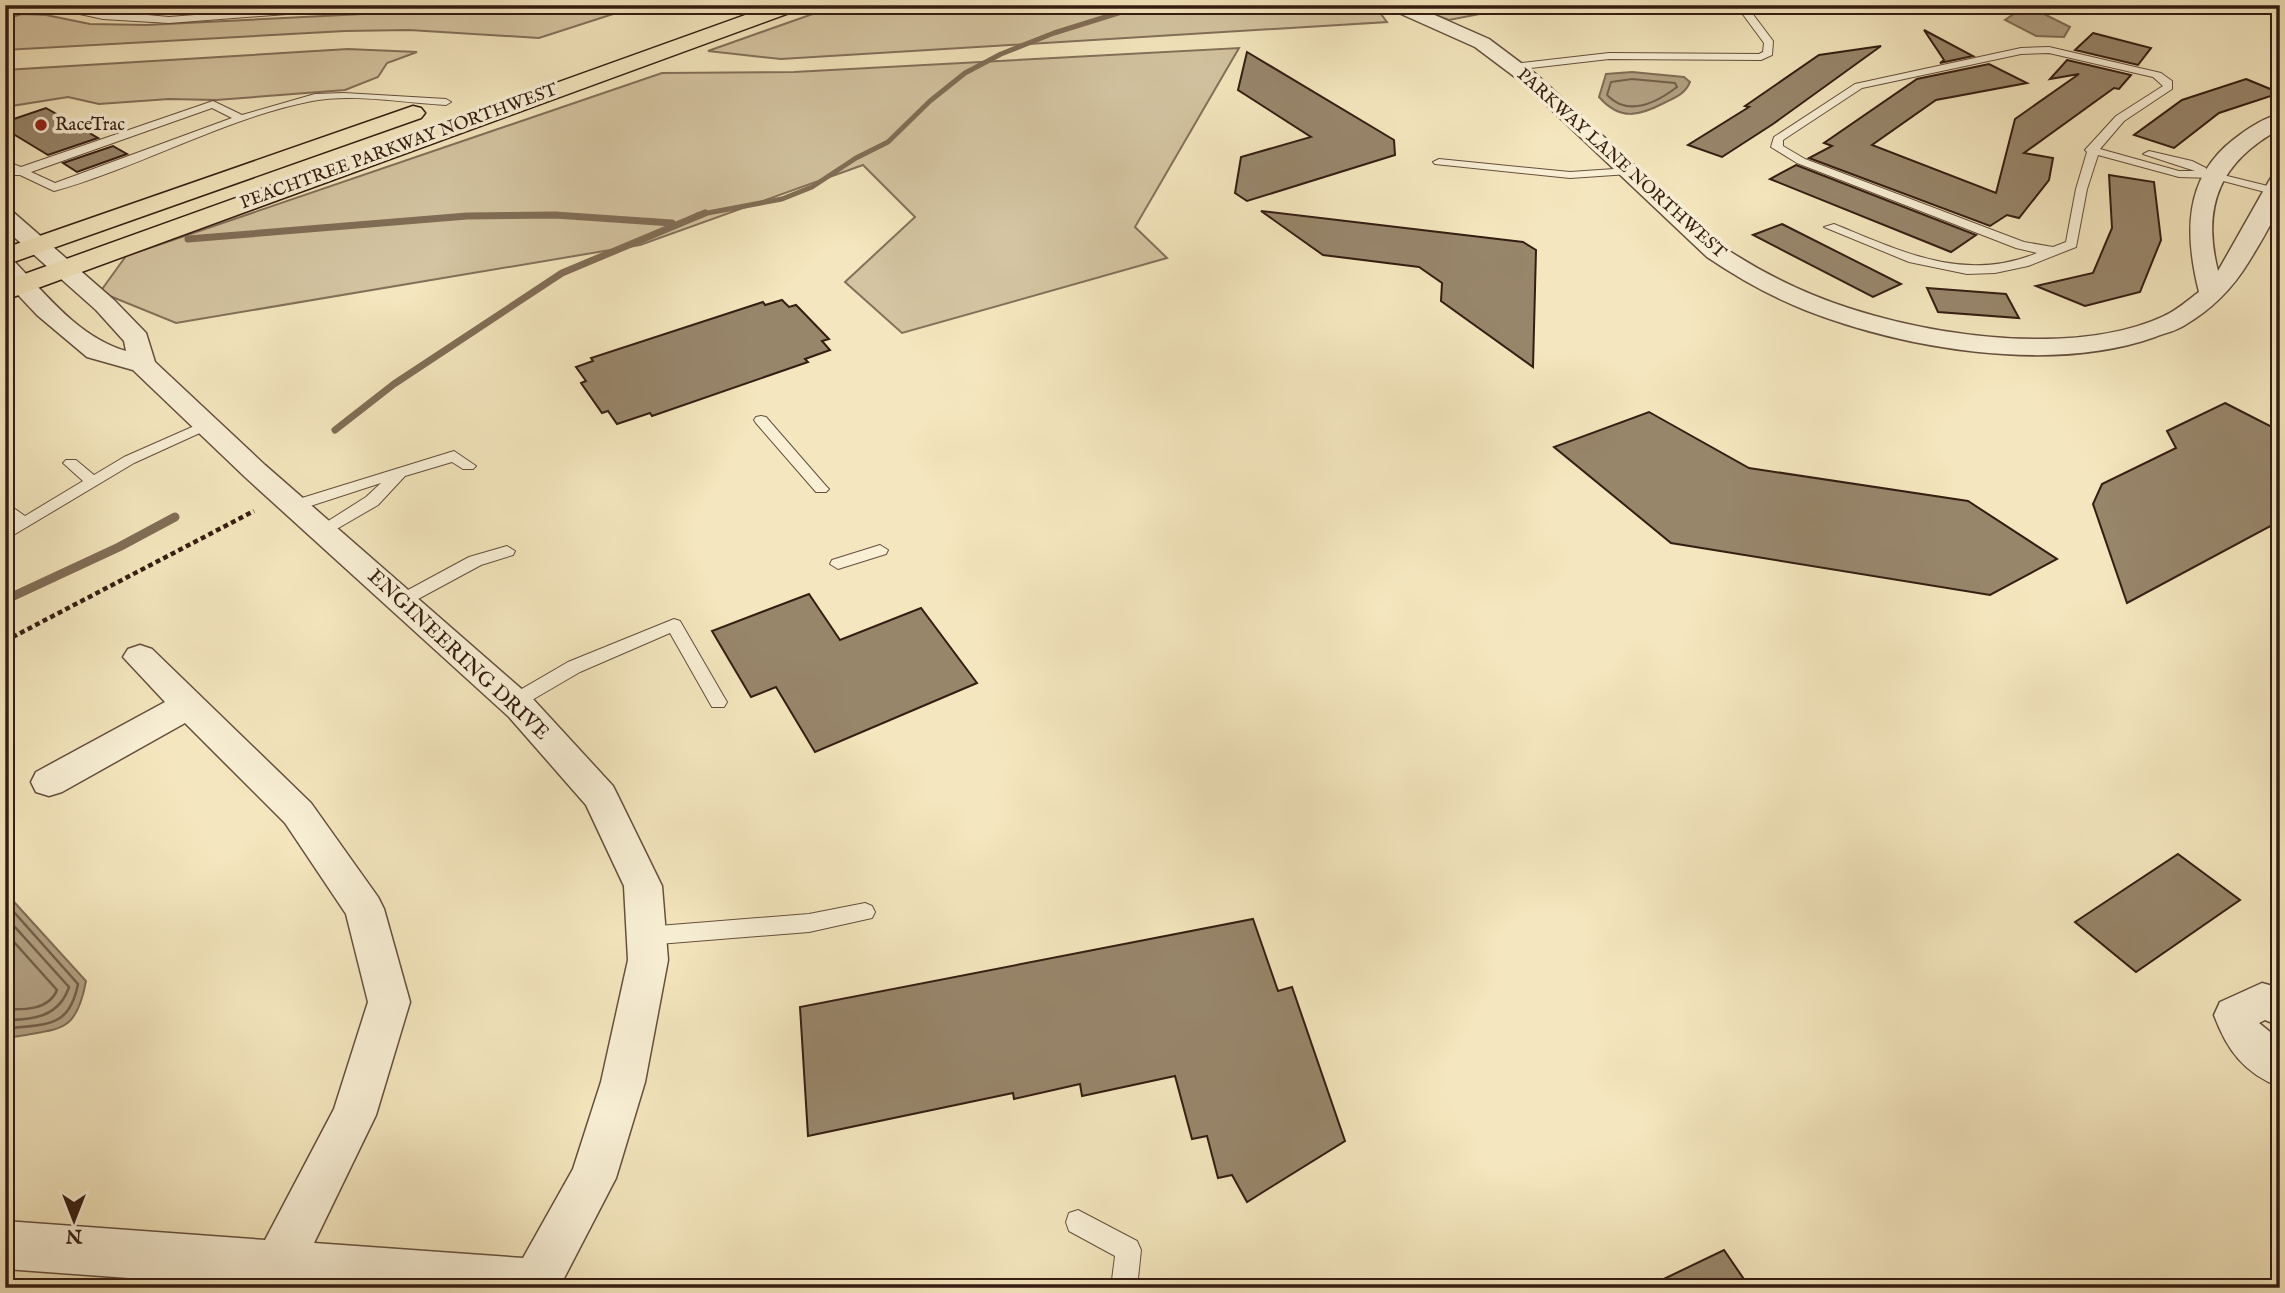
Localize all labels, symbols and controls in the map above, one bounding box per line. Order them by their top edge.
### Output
street label: PARKWAY LANE NORTHWEST [1512,64,1730,264]
street label: PEACHTREE PARKWAY NORTHWEST [237,79,561,215]
place label: RaceTrac [55,114,125,137]
marker: RaceTrac [33,117,49,133]
street label: ENGINEERING DRIVE [361,564,555,746]
north arrow [38,1184,108,1254]
text: N [65,1223,83,1247]

